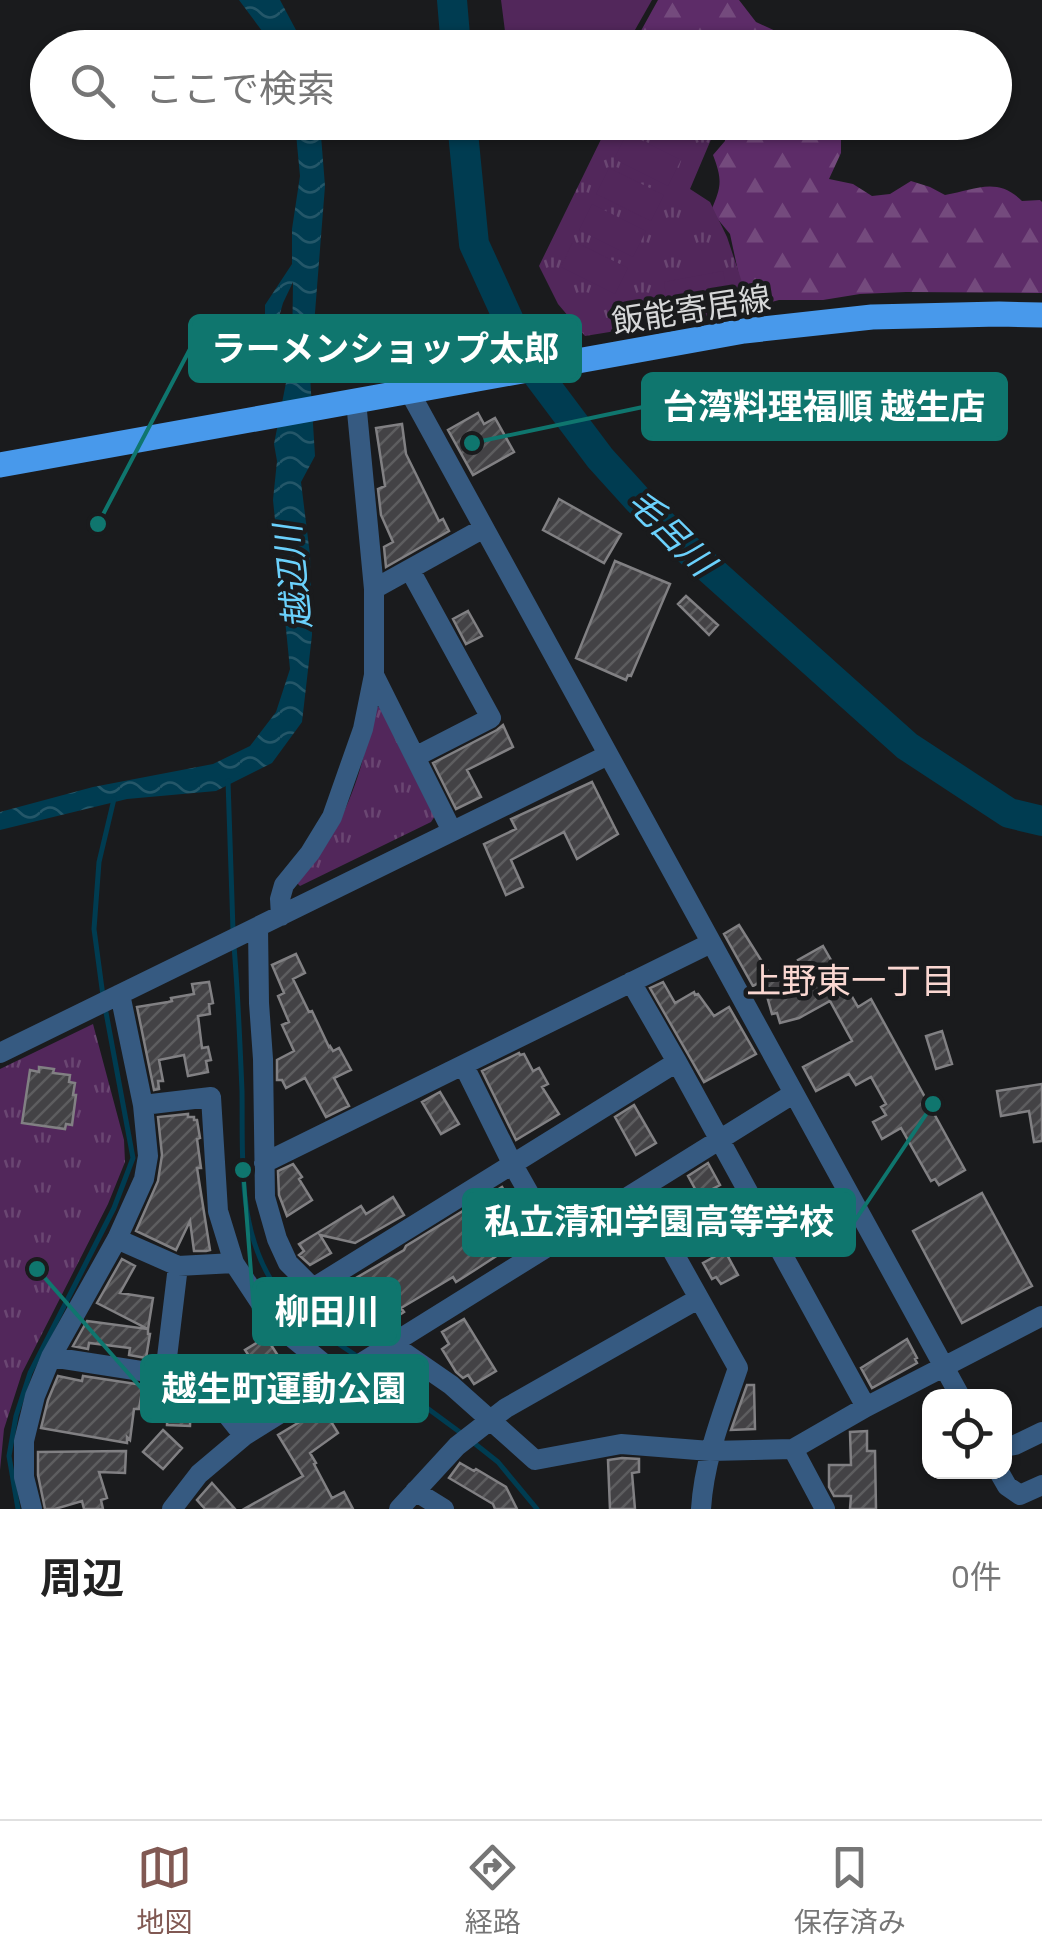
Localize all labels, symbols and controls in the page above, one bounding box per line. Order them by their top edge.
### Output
search box [30,30,1012,140]
icon: search [65,58,120,113]
text: ここで検索 [145,64,335,110]
street label: 飯能寄居線 [609,277,773,339]
callout: ラーメンショップ太郎 [190,316,580,381]
text: ラーメンショップ太郎 [211,326,559,368]
callout: 台湾料理福順 越生店 [643,374,1006,439]
text: 台湾料理福順 越生店 [663,384,985,426]
water label: 毛呂川 [620,479,727,586]
water label: 越辺川 [264,519,317,631]
district label: 上野東一丁目 [746,958,956,1000]
callout: 私立清和学園高等学校 [464,1190,854,1255]
text: 私立清和学園高等学校 [484,1199,834,1241]
callout: 柳田川 [254,1279,399,1344]
text: 柳田川 [274,1289,380,1331]
callout: 越生町運動公園 [142,1356,427,1421]
text: 越生町運動公園 [161,1366,407,1408]
map controls [922,1389,1012,1479]
button: locate [922,1389,1012,1479]
text: 周辺 [40,1551,124,1601]
text: 0件 [951,1556,1002,1594]
tab: 地図 [136,1840,192,1940]
tab: 経路 [465,1840,521,1940]
tab: 保存済み [794,1840,906,1940]

